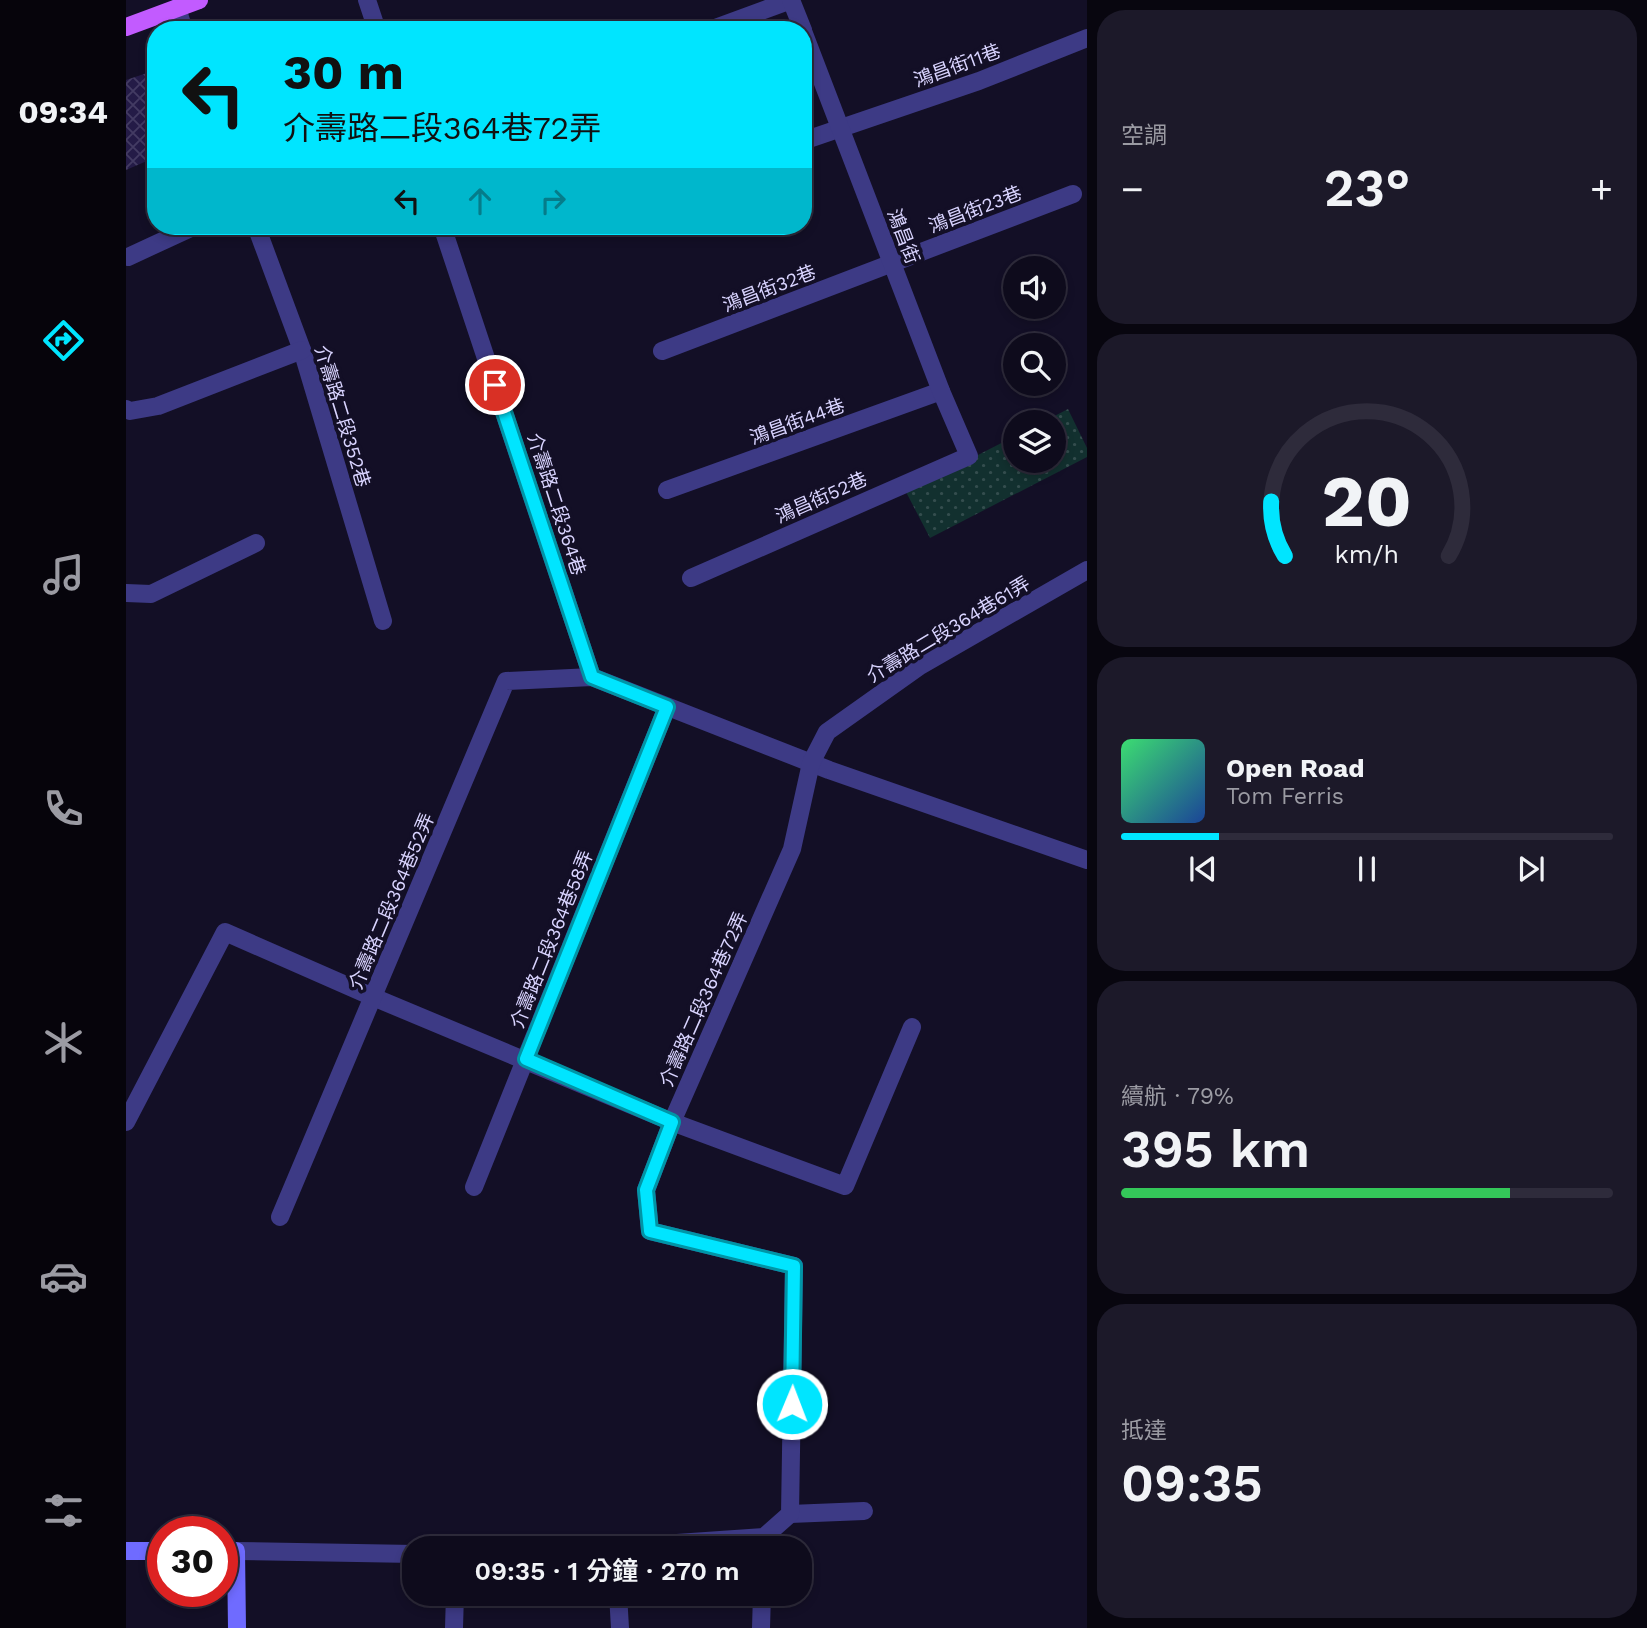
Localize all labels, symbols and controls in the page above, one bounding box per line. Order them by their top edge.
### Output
street label: 鴻昌街11巷 [911,39,1004,92]
text: 30 m [283,43,404,101]
icon: left [168,49,259,140]
text: 09:34 [18,93,108,131]
text: 介壽路二段364巷72弄 [283,109,601,147]
text: 空調 [1121,122,1167,149]
text: 23° [1324,158,1410,219]
text: − [1121,167,1144,211]
text: + [1590,167,1613,211]
street label: 鴻昌街23巷 [925,181,1025,238]
icon: left [388,182,426,220]
icon: ahead [461,182,499,220]
icon: right [534,182,572,220]
street label: 鴻昌街 [883,205,924,267]
map controls [1003,256,1066,473]
button: sound [1003,256,1066,319]
street label: 鴻昌街32巷 [719,260,819,317]
icon: directions [39,316,88,365]
button: search [1003,333,1066,396]
street label: 介壽路二段352巷 [310,342,375,490]
pin [465,355,525,415]
icon: arrive [476,366,514,404]
street label: 鴻昌街44巷 [747,394,848,449]
button: layers [1003,410,1066,473]
street label: 介壽路二段364巷 [523,430,590,578]
text: 20 [1322,459,1412,545]
street label: 鴻昌街52巷 [772,467,871,528]
text: km/h [1335,540,1399,569]
icon: music [39,550,88,599]
street label: 介壽路二段364巷61弄 [863,572,1034,687]
text: Open Road [1226,753,1364,783]
text: Tom Ferris [1226,783,1344,810]
icon: phone [39,784,88,833]
street label: 介壽路二段364巷52弄 [344,810,439,993]
street label: 介壽路二段364巷58弄 [505,847,598,1032]
icon: previous [1184,850,1222,888]
icon: pause [1348,850,1386,888]
icon: next [1512,850,1550,888]
street label: 介壽路二段364巷72弄 [655,908,752,1090]
icon: climate [39,1018,88,1067]
text: 續航 · 79% [1121,1083,1234,1110]
text: 395 km [1121,1119,1310,1180]
icon: car [39,1252,88,1301]
position arrow [755,1367,829,1441]
text: 抵達 [1121,1417,1167,1444]
text: 09:35 [1121,1453,1263,1514]
icon: filters [39,1486,88,1535]
speed limit sign: 30 [147,1516,238,1607]
text: 09:35 · 1 分鐘 · 270 m [474,1556,740,1586]

